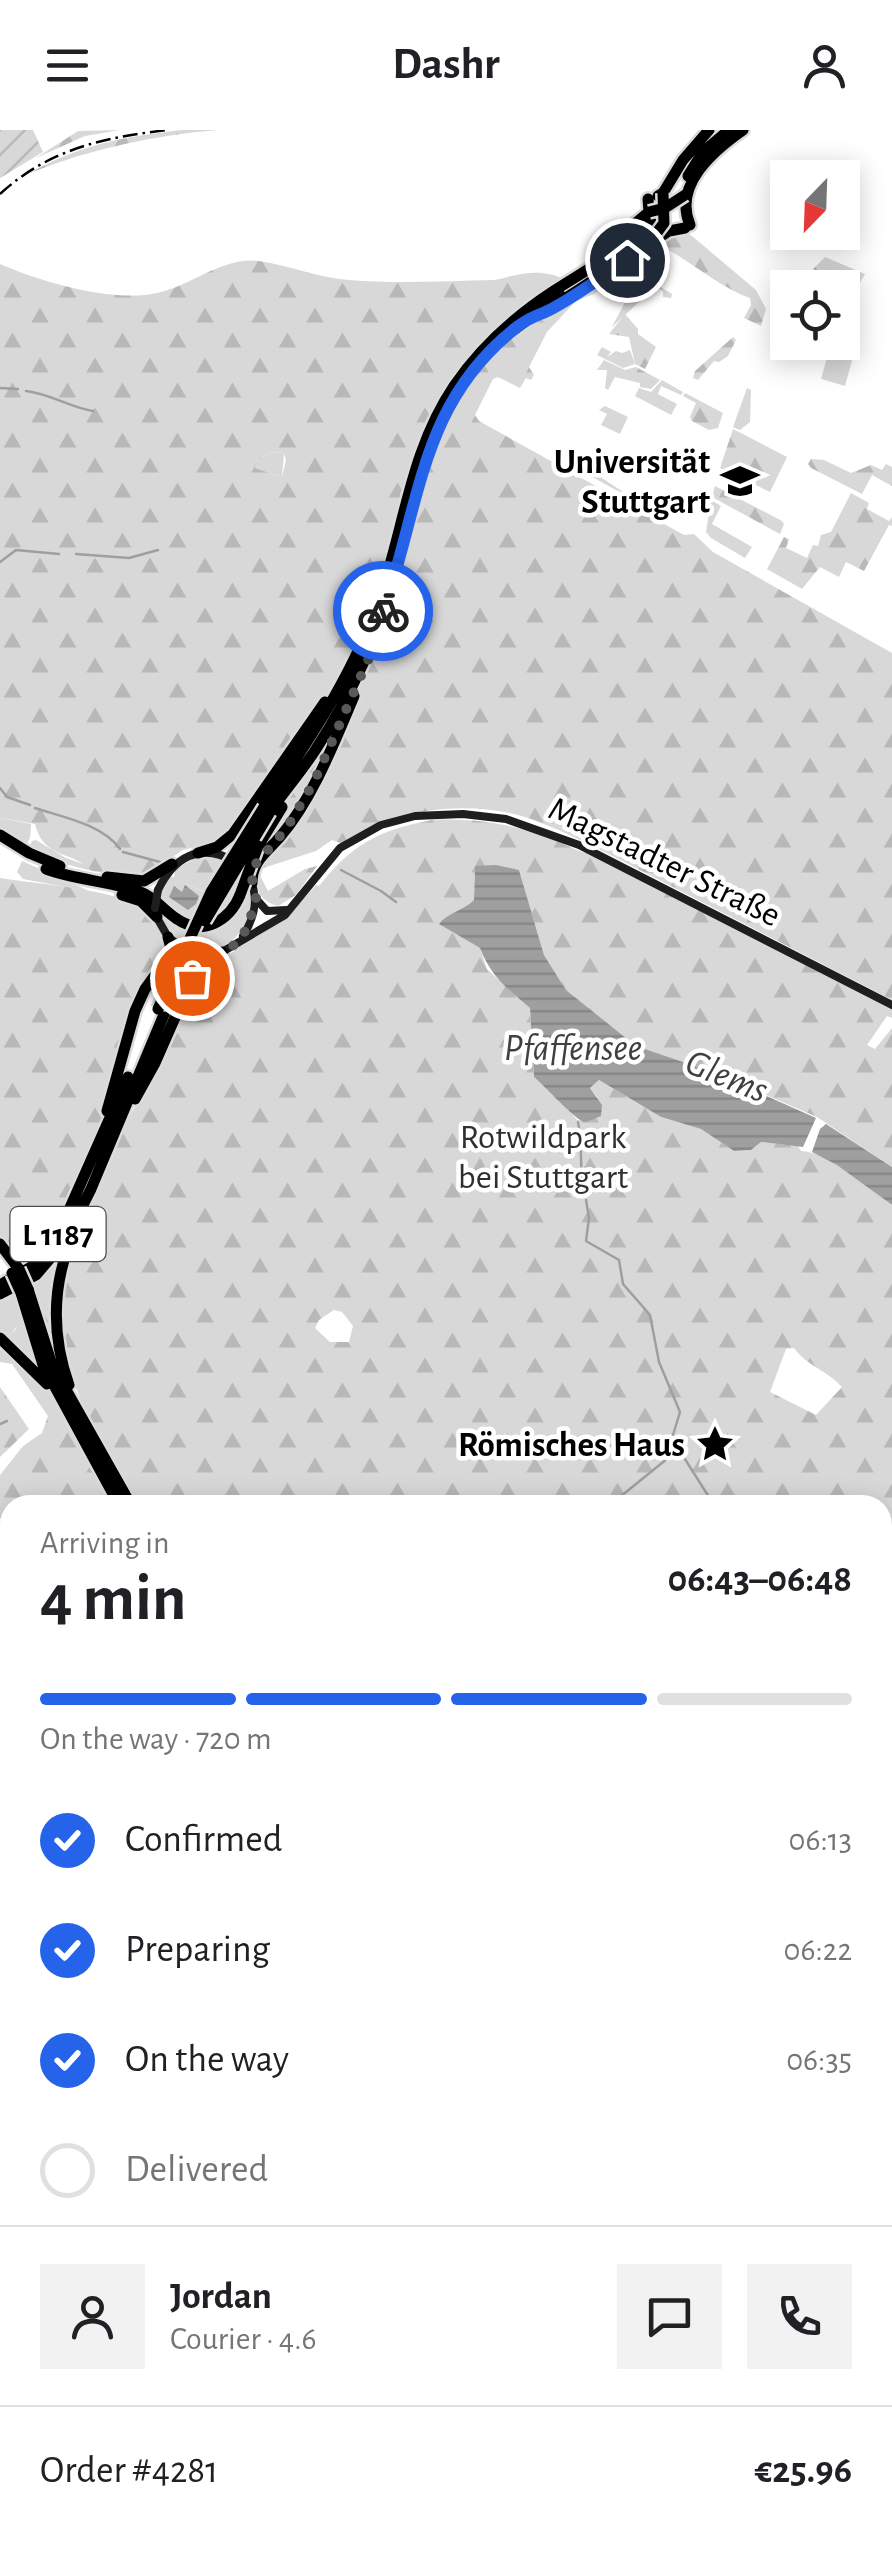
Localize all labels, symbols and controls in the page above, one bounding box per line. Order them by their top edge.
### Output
icon: menu [40,38,95,93]
icon: person [797,38,852,93]
text: Dashr [392,42,500,87]
north arrow [770,160,860,250]
map controls [770,160,860,360]
pin [585,218,670,303]
icon: home [600,233,655,288]
button: locate [770,270,860,360]
place label: Universität Stuttgart [554,445,710,520]
school or university icon: Universität Stuttgart [719,460,761,502]
courier [333,561,433,661]
icon: bike [356,584,411,639]
street label: Magstadter Straße [543,791,786,934]
pin [150,936,235,1021]
icon: bag [165,951,220,1006]
water label: Pfaffensee [504,1030,642,1068]
water label: Glems [680,1043,773,1110]
park label: Rotwildpark bei Stuttgart [458,1120,628,1195]
road number: L 1187 [10,1207,106,1261]
place icon: Römisches Haus [694,1423,736,1465]
place label: Römisches Haus [458,1428,685,1463]
text: Arriving in [40,1527,169,1559]
text: 06:43–06:48 [667,1561,852,1599]
text: 4 min [40,1567,186,1632]
text: On the way · 720 m [40,1723,272,1755]
icon: check [40,1813,95,1868]
text: Confirmed [125,1821,282,1859]
text: 06:13 [789,1824,852,1856]
icon: check [40,1923,95,1978]
text: Preparing [125,1931,270,1969]
text: 06:22 [784,1934,852,1966]
icon: check [40,2033,95,2088]
text: On the way [125,2041,289,2079]
text: 06:35 [786,2044,852,2076]
text: Delivered [125,2151,268,2189]
button: person [40,2264,145,2369]
button: chat [617,2264,722,2369]
button: phone [747,2264,852,2369]
text: Jordan [170,2278,272,2316]
text: Courier · 4.6 [170,2323,317,2355]
text: Order #4281 [40,2452,218,2490]
text: €25.96 [755,2452,852,2490]

